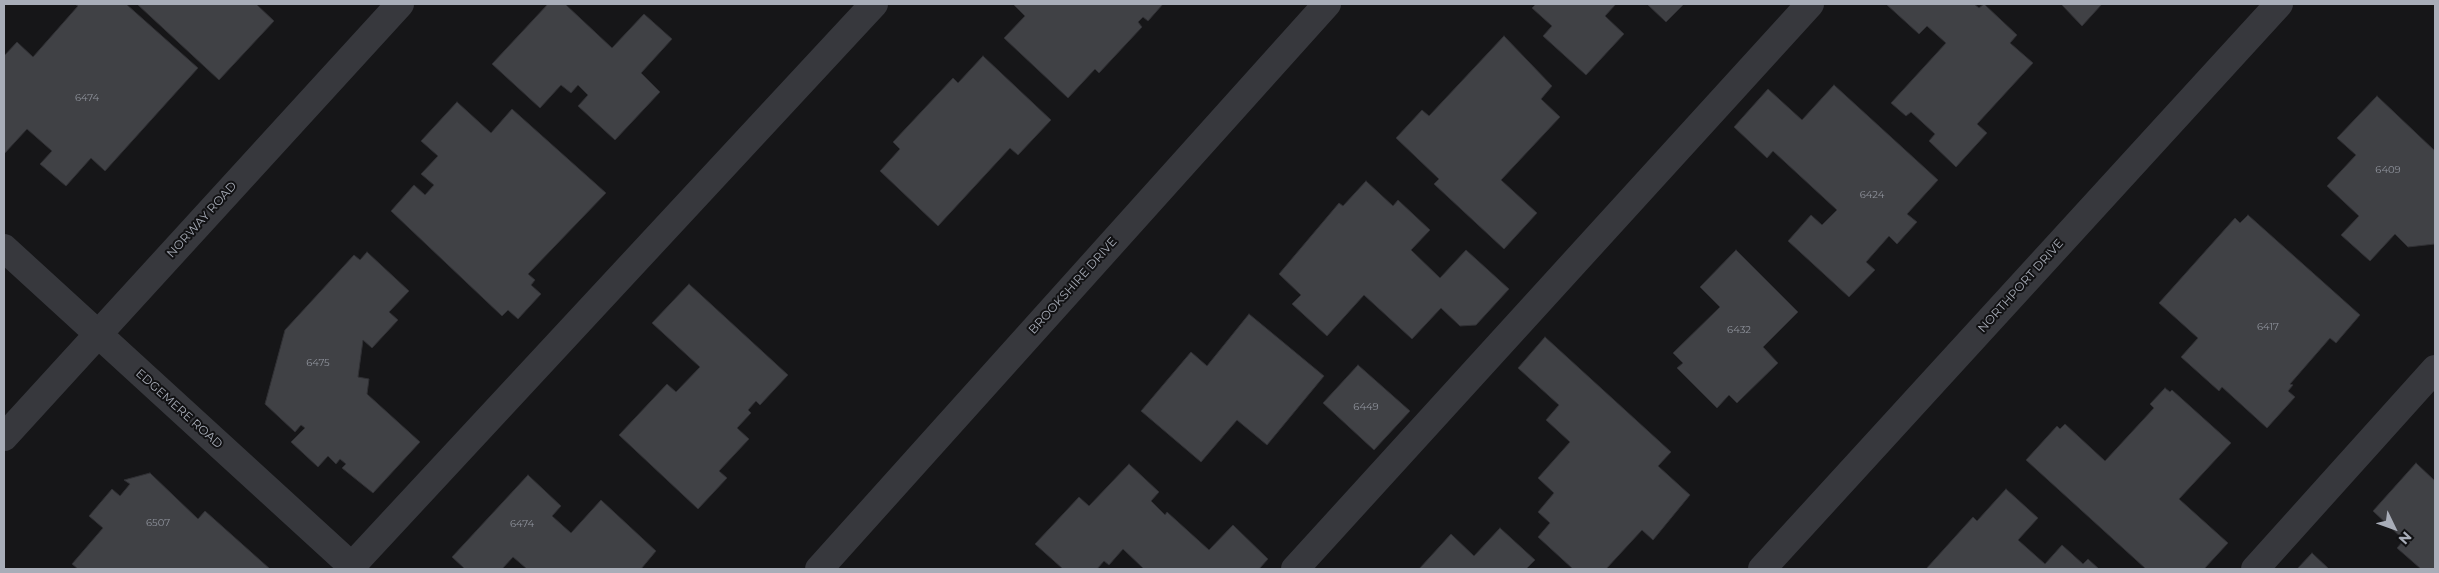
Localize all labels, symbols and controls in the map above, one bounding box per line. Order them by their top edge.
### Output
house number: 6474 [75,92,99,104]
house number: 6409 [2375,164,2401,176]
street label: NORWAY ROAD [164,179,240,261]
house number: 6424 [1860,189,1884,201]
street label: BROOKSHIRE DRIVE [1026,235,1120,337]
street label: NORTHPORT DRIVE [1975,236,2067,336]
house number: 6417 [2257,321,2279,333]
house number: 6432 [1727,324,1751,336]
house number: 6475 [306,357,330,369]
street label: EDGEMERE ROAD [133,366,225,452]
house number: 6449 [1353,401,1379,413]
north arrow [2369,503,2419,553]
house number: 6507 [146,517,170,529]
house number: 6474 [510,518,534,530]
text: N [2395,528,2416,548]

